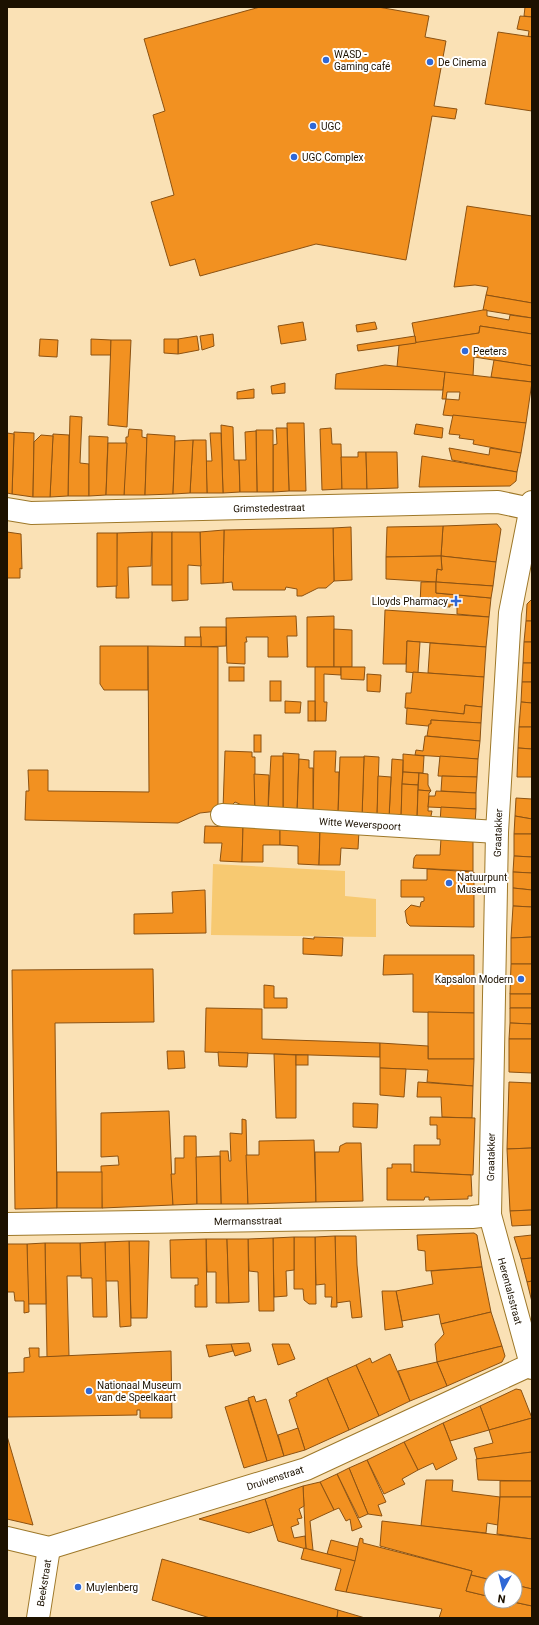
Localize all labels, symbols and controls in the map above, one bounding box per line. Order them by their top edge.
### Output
place label: WASD - Gaming café [334,49,390,72]
marker: WASD - Gaming café [321,55,331,65]
marker: De Cinema [425,57,435,67]
place label: De Cinema [438,57,486,68]
marker: UGC [308,121,318,131]
place label: UGC [321,121,341,132]
marker: UGC Complex [289,152,299,162]
place label: UGC Complex [302,152,364,163]
marker: Peeters [460,346,470,356]
place label: Peeters [473,346,507,357]
street label: Grimstedestraat [233,502,305,514]
place label: Lloyds Pharmacy [372,596,448,607]
marker: Lloyds Pharmacy [451,596,461,606]
street label: Graatakker [492,808,504,857]
street label: Witte Weverspoort [319,816,401,832]
place label: Natuurpunt Museum [457,872,507,895]
marker: Natuurpunt Museum [444,878,454,888]
place label: Kapsalon Modern [435,974,513,985]
marker: Kapsalon Modern [516,974,526,984]
street label: Graatakker [485,1132,497,1181]
street label: Mermansstraat [214,1215,282,1227]
street label: Herentalsstraat [496,1256,524,1326]
place label: Nationaal Museum van de Speelkaart [97,1380,182,1403]
marker: Nationaal Museum van de Speelkaart [84,1386,94,1396]
street label: Druivenstraat [245,1464,305,1492]
street label: Beekstraat [35,1559,53,1607]
north arrow [483,1569,523,1609]
marker: Muylenberg [73,1582,83,1592]
place label: Muylenberg [86,1582,138,1593]
text: N [497,1591,506,1605]

